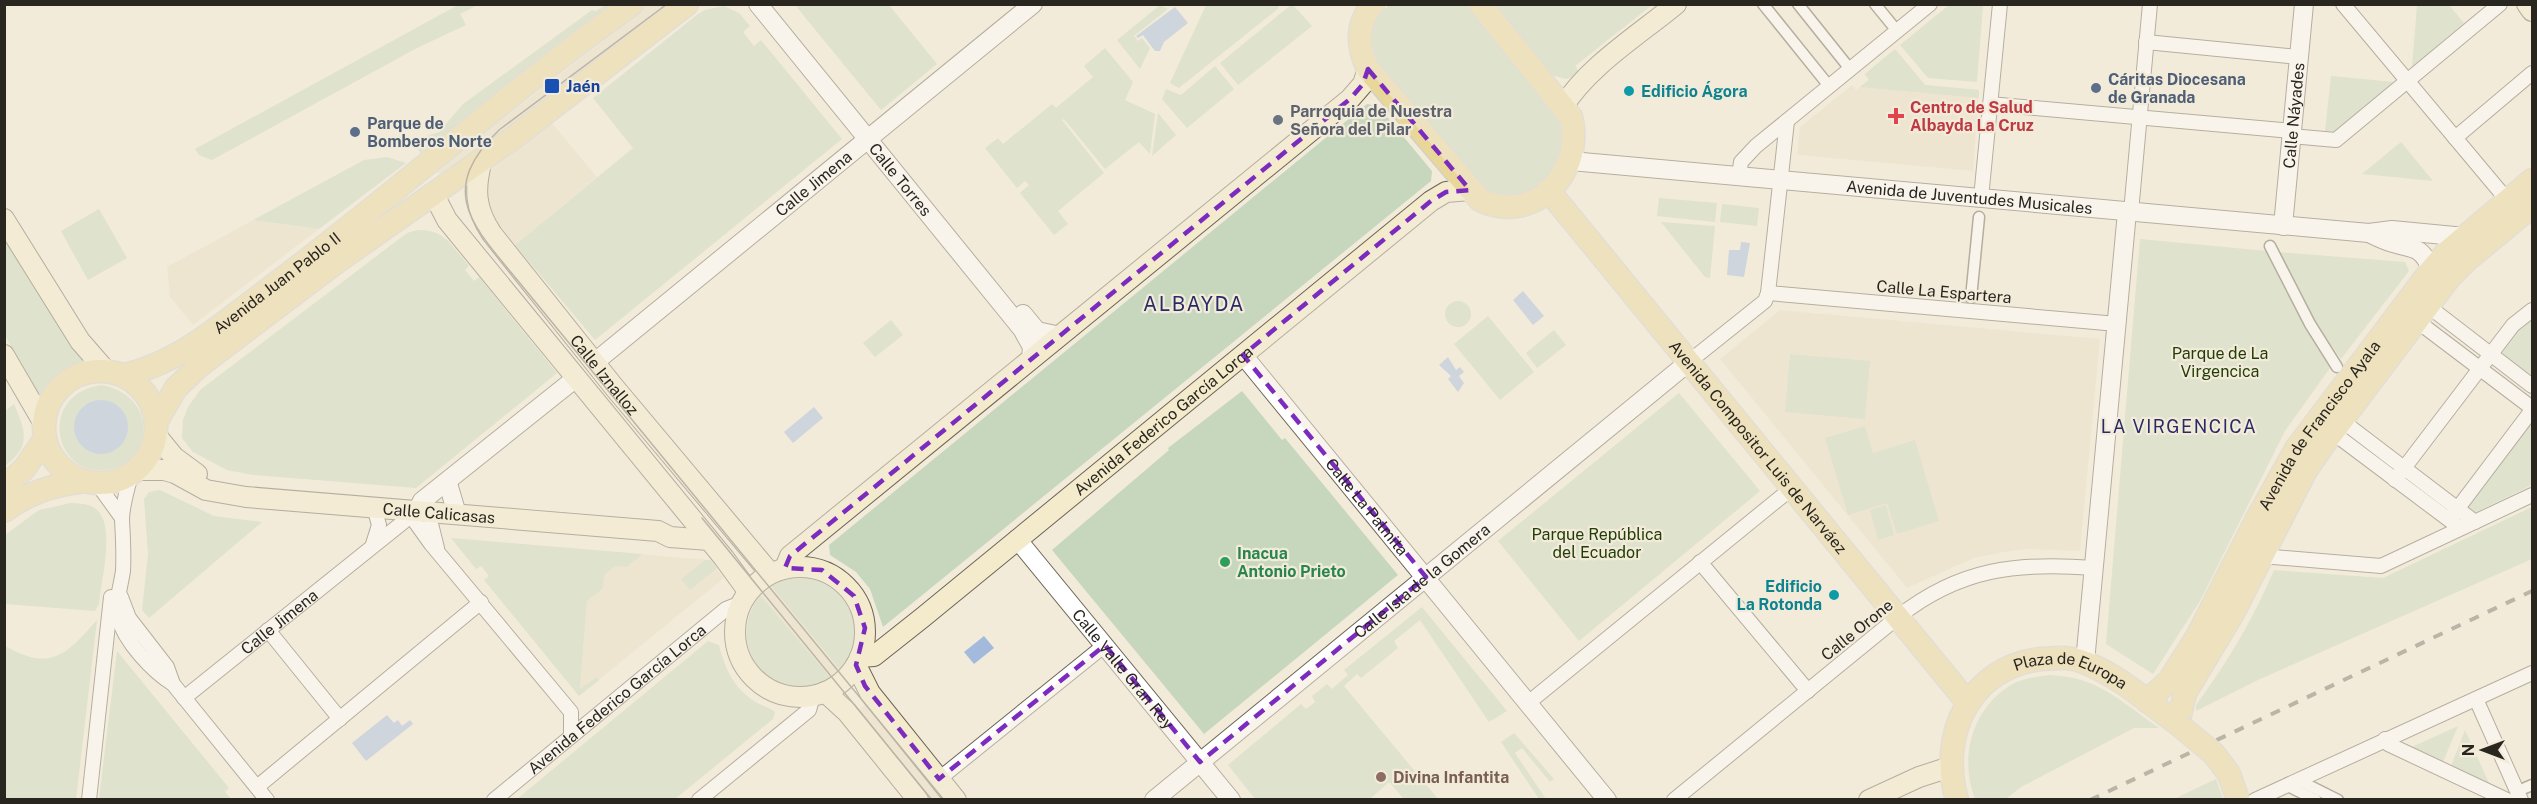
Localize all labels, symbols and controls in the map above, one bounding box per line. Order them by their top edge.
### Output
street label: Calle Náyades [2279,62,2308,169]
place label: Cáritas Diocesana de Granada [2108,70,2246,107]
marker: Jaén [543,77,561,95]
place label: Jaén [566,77,600,96]
place label: Edificio Ágora [1641,81,1747,101]
marker: Cáritas Diocesana de Granada [2089,81,2103,95]
marker: Edificio Ágora [1622,84,1636,98]
place label: Centro de Salud Albayda La Cruz [1910,98,2034,135]
place label: Parroquia de Nuestra Señora del Pilar [1290,102,1452,139]
marker: Centro de Salud Albayda La Cruz [1887,107,1905,125]
marker: Parroquia de Nuestra Señora del Pilar [1271,113,1285,127]
place label: Parque de Bomberos Norte [367,114,492,151]
marker: Parque de Bomberos Norte [348,125,362,139]
street label: Calle Torres [865,139,936,220]
street label: Calle Jimena [771,147,855,220]
street label: Avenida de Juventudes Musicales [1846,176,2093,218]
street label: Avenida Juan Pablo II [209,228,344,338]
street label: Calle La Espartera [1876,277,2012,307]
district label: ALBAYDA [1143,292,1245,316]
street label: Calle Iznalloz [567,331,643,419]
street label: Avenida Compositor Luis de Narváez [1665,336,1851,558]
street label: Avenida de Francisco Ayala [2254,337,2384,513]
street label: Avenida Federico García Lorca [1070,342,1256,499]
park label: Parque de La Virgencica [2172,344,2268,381]
district label: LA VIRGENCICA [2101,416,2257,437]
street label: Calle La Palmita [1322,454,1412,559]
street label: Calle Calicasas [382,499,496,527]
street label: Calle Isla de la Gomera [1350,520,1494,642]
park label: Parque República del Ecuador [1532,525,1662,562]
place label: Inacua Antonio Prieto [1237,544,1346,581]
marker: Inacua Antonio Prieto [1218,555,1232,569]
place label: Edificio La Rotonda [1737,577,1822,614]
street label: Calle Jimena [237,585,321,658]
marker: Edificio La Rotonda [1827,588,1841,602]
street label: Calle Orone [1817,595,1897,665]
street label: Calle Valle Gran Rey [1069,605,1179,733]
street label: Avenida Federico García Lorca [524,620,710,778]
street label: Plaza de Europa [2011,648,2131,693]
north arrow [2453,720,2513,780]
text: N [2459,744,2478,756]
place label: Divina Infantita [1393,768,1509,787]
marker: Divina Infantita [1374,770,1388,784]

